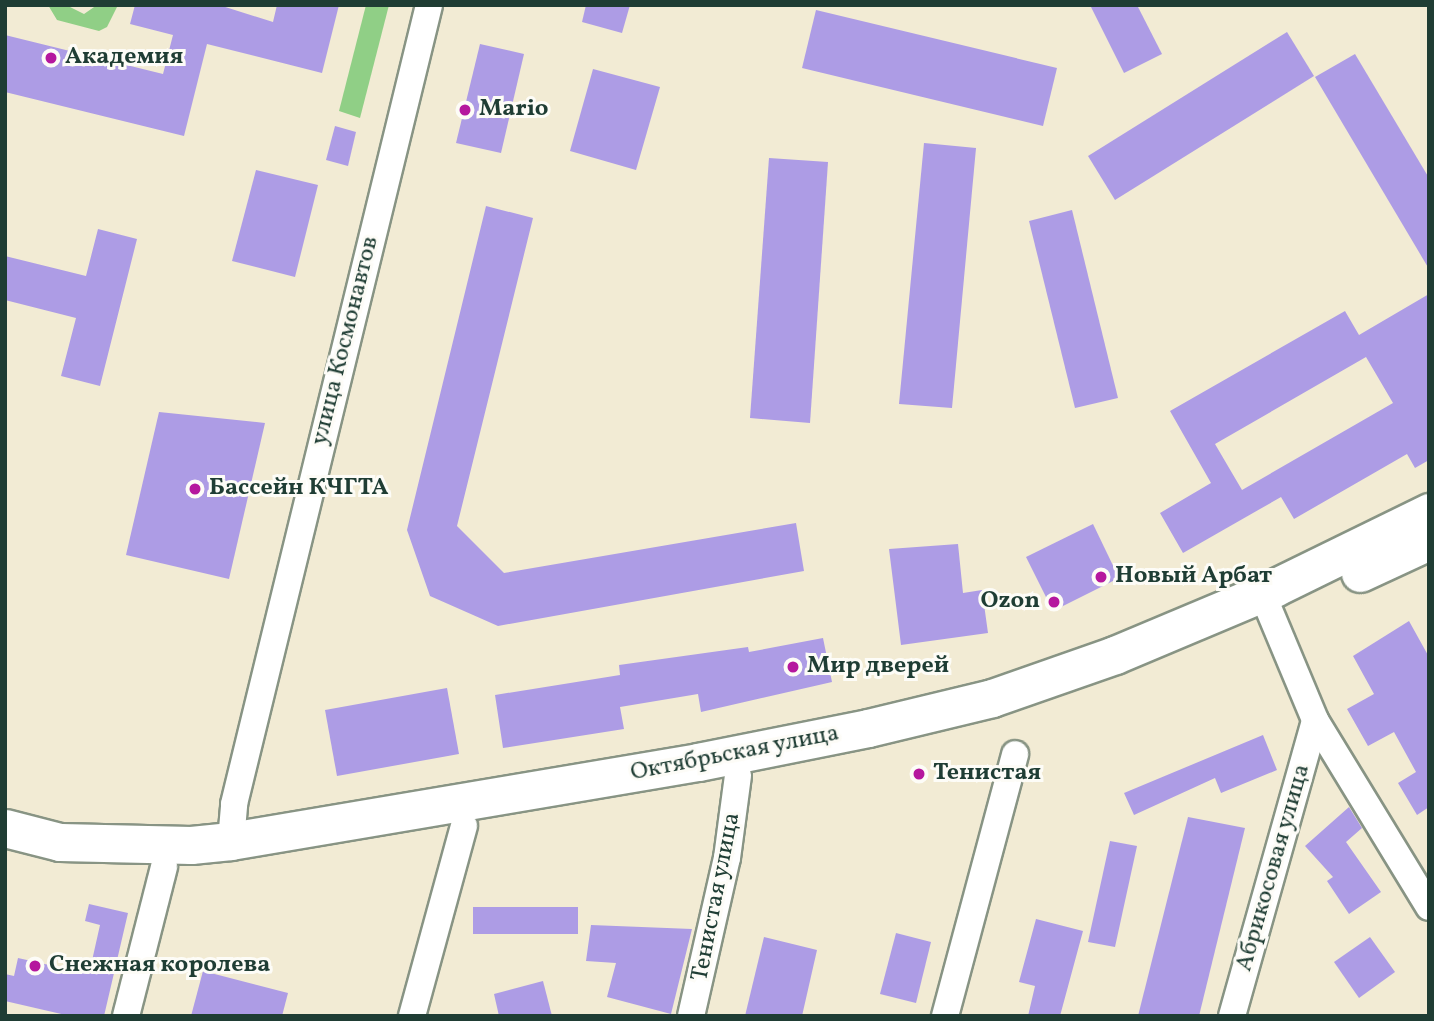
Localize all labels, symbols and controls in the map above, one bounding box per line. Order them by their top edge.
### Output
place label: Академия [65,44,183,72]
marker: Академия [43,50,59,66]
place label: Mario [479,96,549,124]
marker: Mario [457,102,473,118]
street label: улица Космонавтов [306,233,386,449]
place label: Бассейн КЧГТА [209,475,389,503]
marker: Бассейн КЧГТА [187,481,203,497]
place label: Новый Арбат [1115,563,1272,591]
marker: Новый Арбат [1093,569,1109,585]
place label: Ozon [980,588,1040,616]
marker: Ozon [1046,594,1062,610]
place label: Мир дверей [807,653,949,681]
marker: Мир дверей [785,659,801,675]
street label: Октябрьская улица [628,720,842,788]
place label: Тенистая [933,760,1041,788]
street label: Абрикосовая улица [1231,761,1317,975]
marker: Тенистая [911,766,927,782]
street label: Тенистая улица [686,810,748,984]
place label: Снежная королева [49,952,270,980]
marker: Снежная королева [27,958,43,974]

